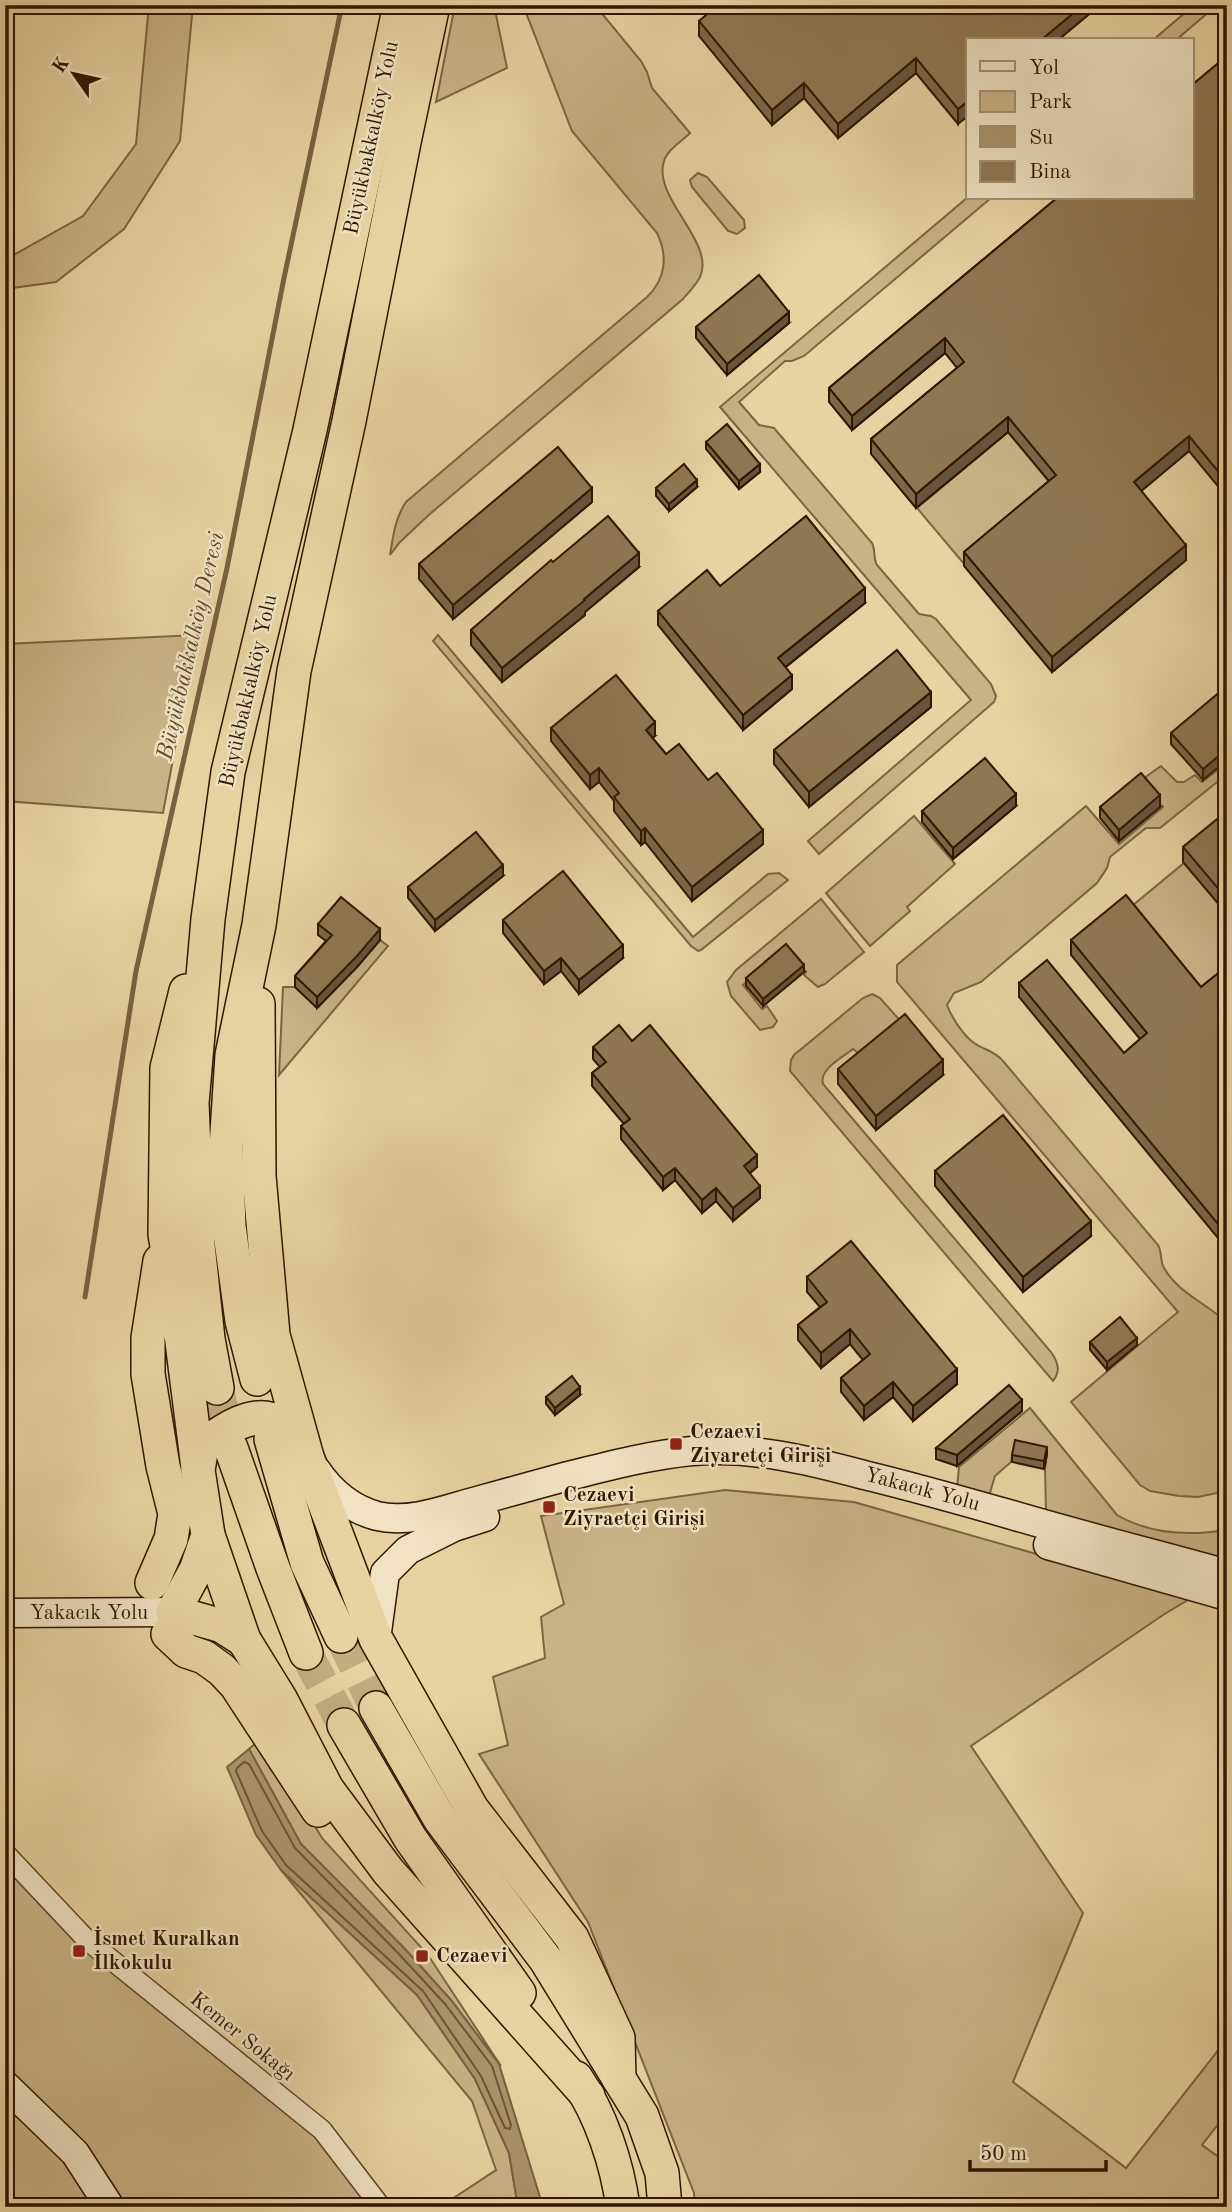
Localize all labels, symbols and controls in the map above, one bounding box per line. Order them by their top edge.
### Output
north arrow [38,38,108,108]
legend [966,38,1194,200]
street label: Büyükbakkalköy Yolu [341,39,403,237]
text: K [50,54,74,77]
text: Yol [1029,58,1059,79]
text: Park [1029,92,1072,113]
text: Su [1029,128,1053,149]
text: Bina [1029,162,1071,183]
water label: Büyükbakkalköy Deresi [153,529,230,764]
street label: Büyükbakkalköy Yolu [217,592,281,790]
place label: Cezaevi Ziyaretçi Girişi [690,1422,831,1467]
marker: Cezaevi Ziyaretçi Girişi [668,1436,684,1452]
street label: Yakacık Yolu [862,1465,982,1515]
place label: Cezaevi Ziyraetçi Girişi [563,1485,705,1530]
marker: Cezaevi Ziyraetçi Girişi [541,1499,557,1515]
street label: Yakacık Yolu [30,1603,148,1624]
place label: İsmet Kuralkan İlkokulu [93,1926,240,1974]
marker: İsmet Kuralkan İlkokulu [71,1943,87,1959]
place label: Cezaevi [436,1946,507,1967]
marker: Cezaevi [414,1948,430,1964]
street label: Kemer Sokağı [186,1989,298,2085]
scale bar [970,2128,1106,2172]
text: 50 m [980,2144,1027,2165]

